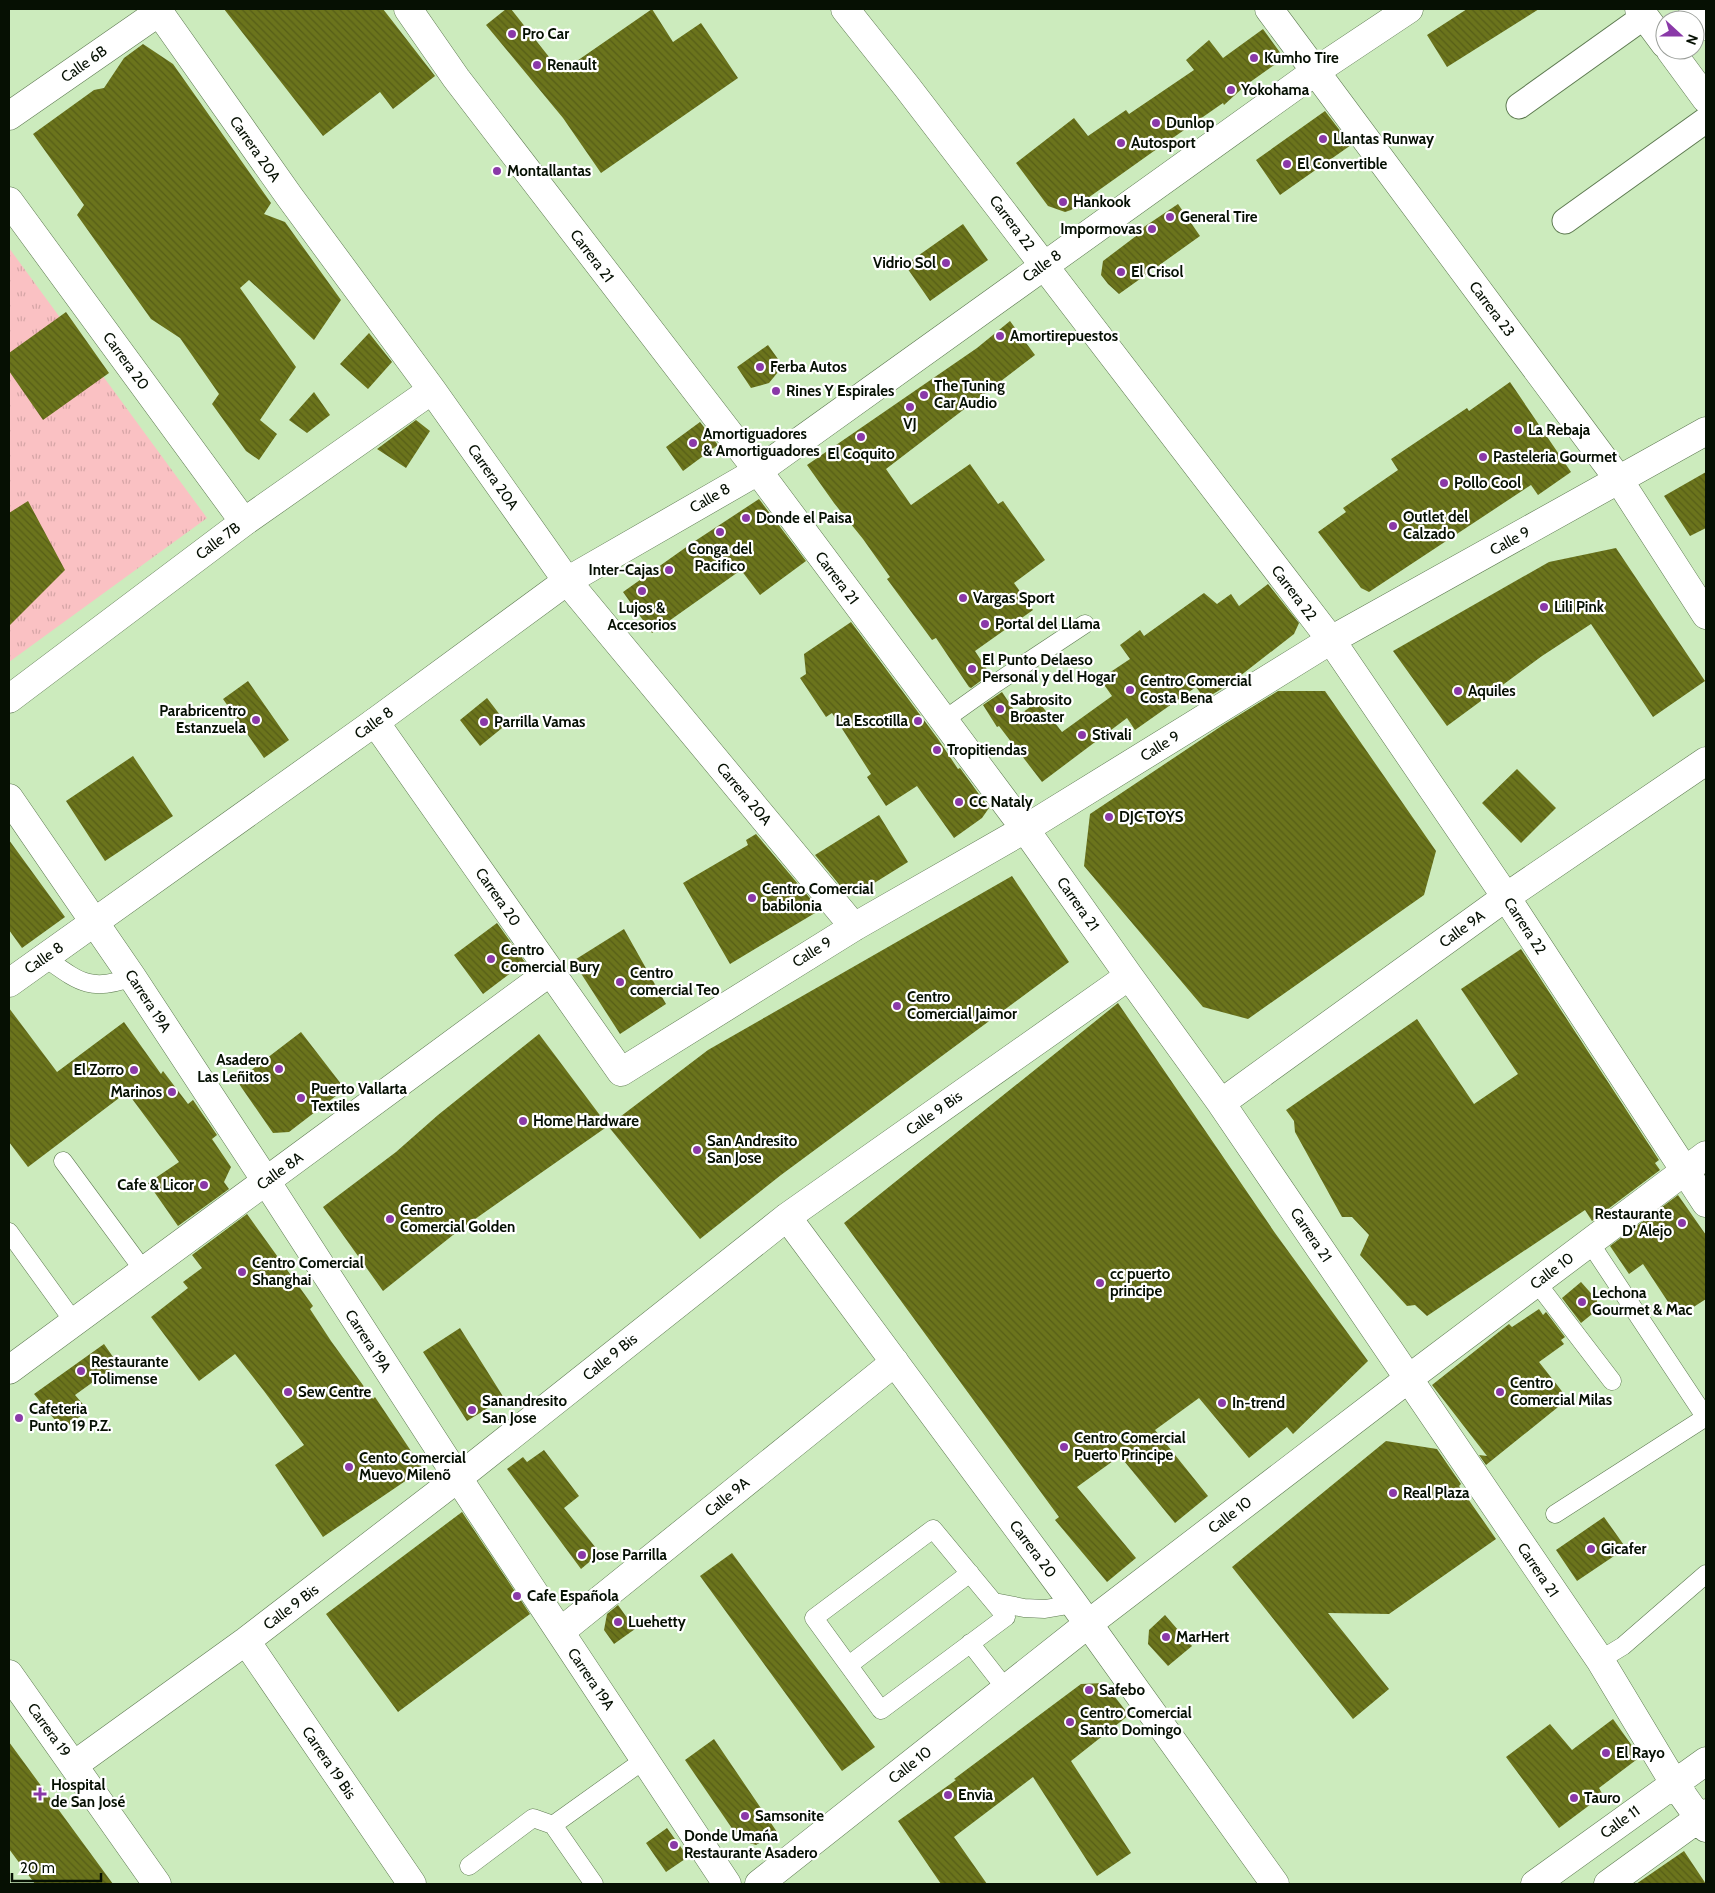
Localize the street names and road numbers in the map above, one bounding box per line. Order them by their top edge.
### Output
street label: Calle 6B [58,42,110,86]
street label: Carrera 20A [226,113,285,186]
street label: Carrera 22 [985,192,1039,254]
street label: Carrera 21 [566,226,618,286]
street label: Calle 8 [1019,246,1065,286]
street label: Carrera 23 [1465,278,1519,340]
street label: Carrera 20 [99,329,153,393]
street label: Carrera 20A [464,441,523,514]
street label: Calle 8 [687,479,733,517]
street label: Calle 7B [192,518,244,564]
street label: Calle 9 [1487,523,1533,559]
street label: Carrera 21 [811,548,863,608]
street label: Carrera 22 [1267,562,1321,624]
street label: Calle 8 [351,703,397,743]
street label: Calle 9 [1137,727,1183,765]
street label: Carrera 20A [713,759,776,829]
street label: Carrera 20 [471,864,525,930]
street label: Carrera 21 [1053,874,1103,934]
street label: Carrera 22 [1500,894,1550,958]
street label: Calle 9A [1436,906,1489,952]
street label: Calle 9 [789,933,835,971]
street label: Calle 8 [21,938,67,978]
street label: Carrera 19A [121,966,175,1036]
street label: Calle 9 Bis [902,1087,966,1139]
street label: Calle 8A [253,1148,307,1194]
street label: Carrera 21 [1286,1205,1336,1265]
street label: Calle 10 [1527,1249,1577,1293]
street label: Carrera 19A [341,1306,395,1376]
street label: Calle 9 Bis [579,1330,641,1384]
street label: Calle 9A [701,1473,753,1520]
street label: Calle 10 [1205,1493,1255,1537]
street label: Carrera 20 [1006,1517,1060,1581]
street label: Carrera 21 [1513,1540,1563,1600]
street label: Calle 9 Bis [260,1580,322,1634]
street label: Carrera 19A [564,1645,619,1714]
street label: Carrera 19 [23,1700,75,1760]
street label: Carrera 19 Bis [298,1723,360,1803]
street label: Calle 10 [885,1743,935,1787]
street label: Calle 11 [1597,1802,1643,1842]

